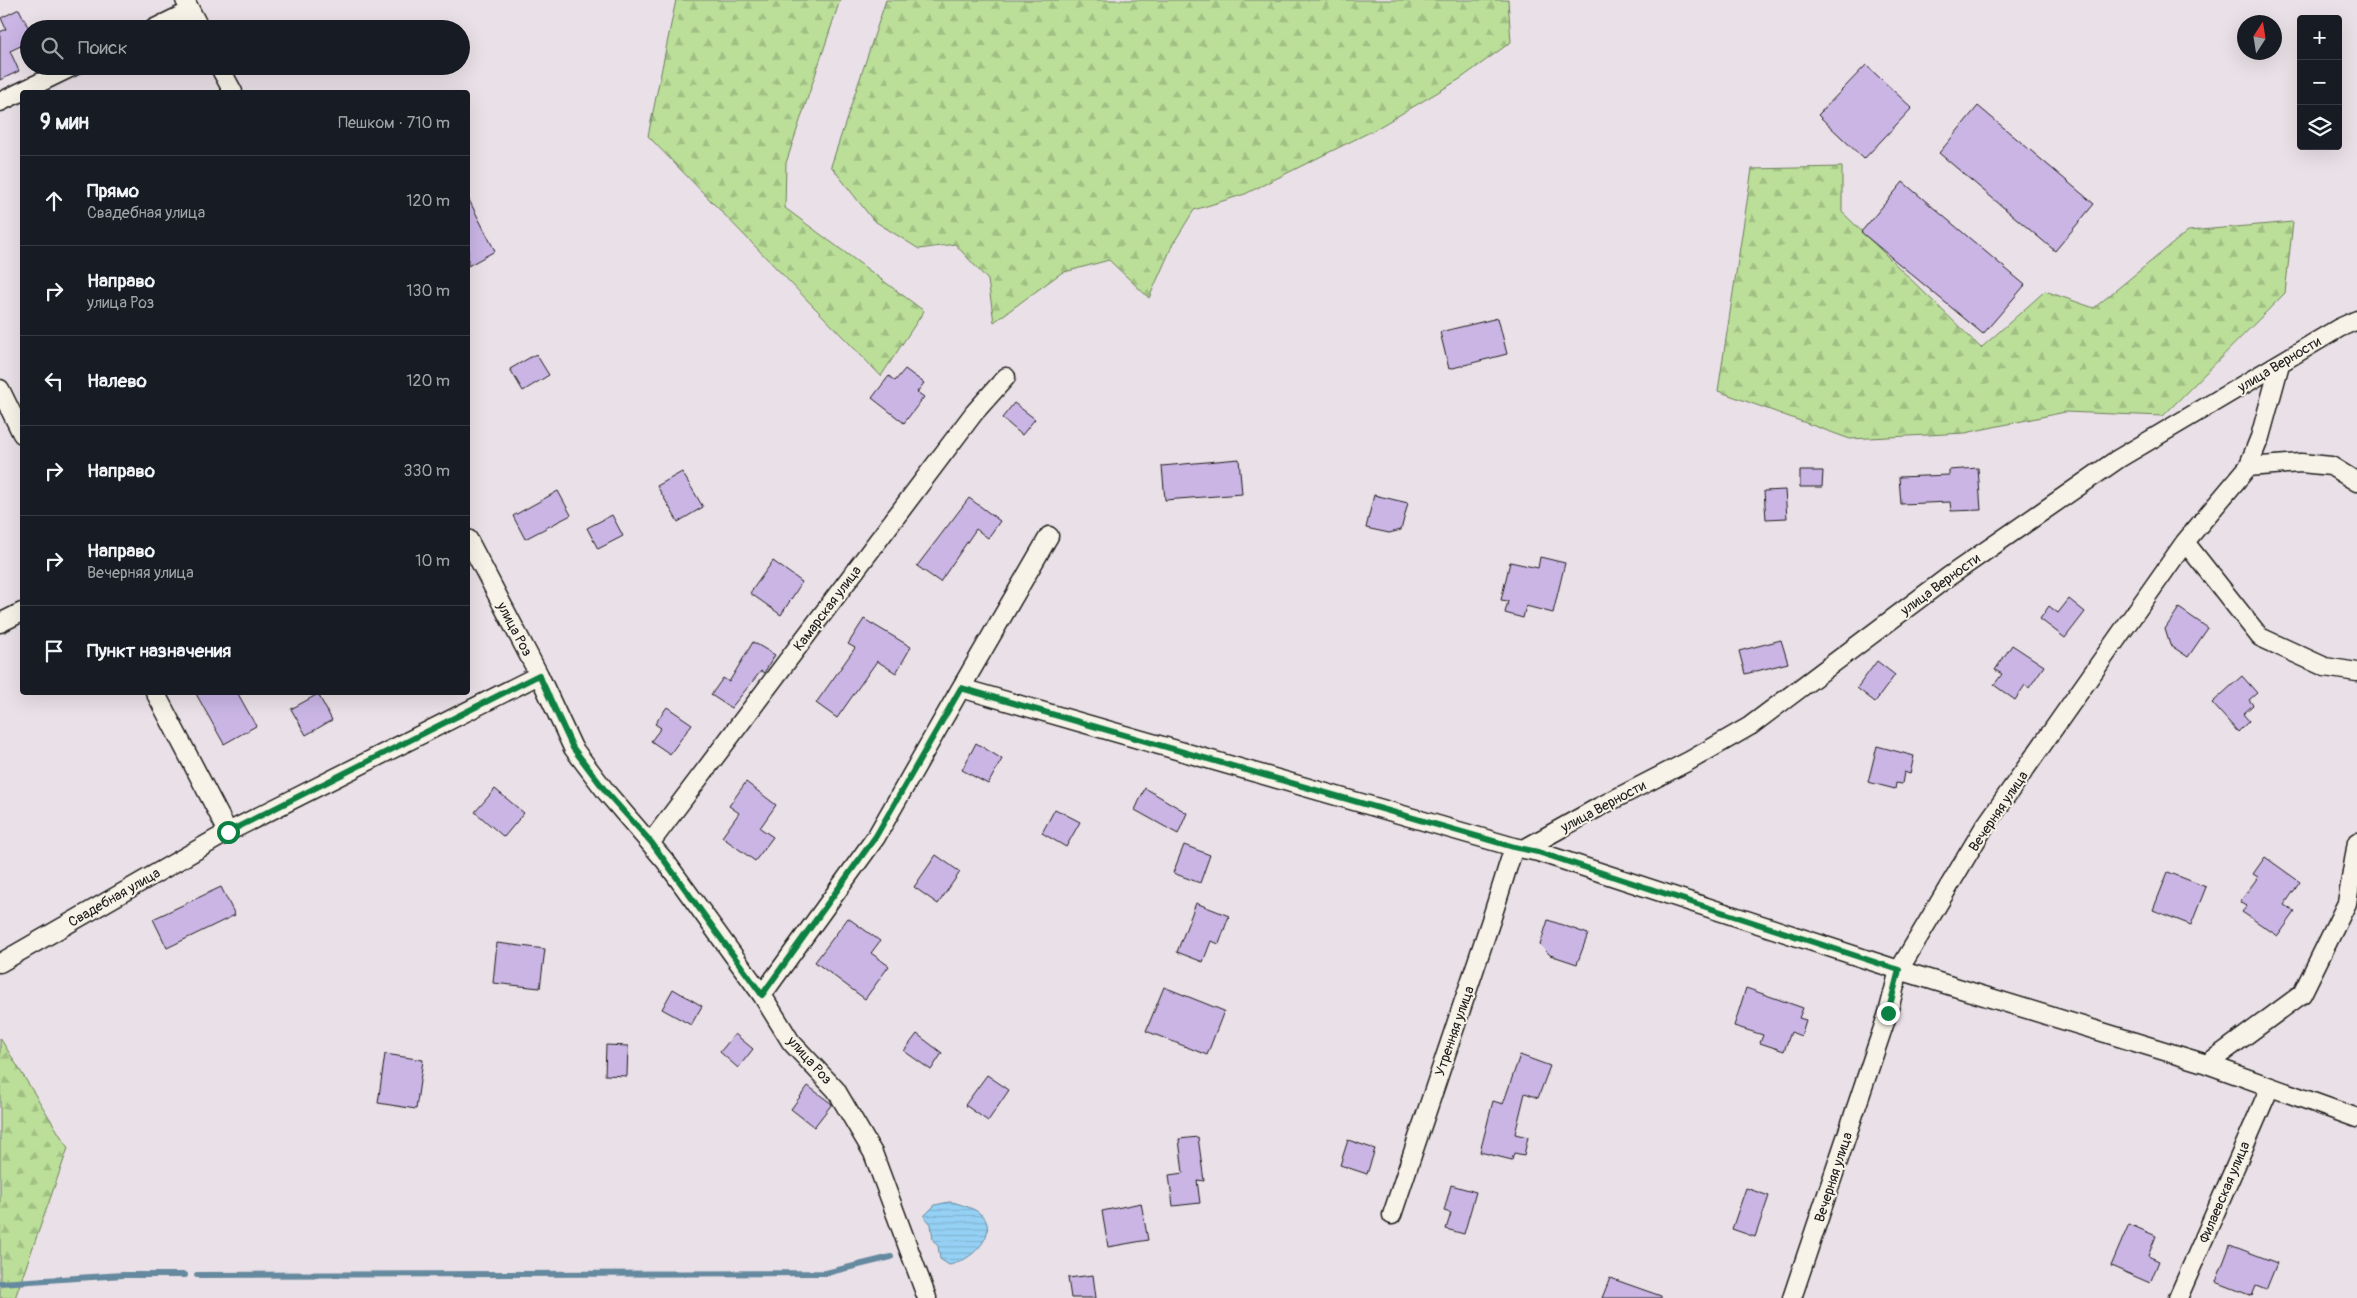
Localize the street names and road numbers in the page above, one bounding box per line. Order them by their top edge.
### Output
street label: улица Верности [2234,333,2324,396]
street label: улица Верности [1896,550,1983,619]
street label: Камарская улица [790,562,865,654]
street label: улица Роз [493,598,536,659]
street label: Вечерняя улица [1965,768,2032,855]
street label: улица Верности [1557,777,1649,836]
street label: Свадебная улица [65,864,163,931]
street label: Утренняя улица [1431,984,1478,1078]
street label: улица Роз [783,1032,836,1088]
street label: Вечерняя улица [1811,1130,1856,1224]
street label: Филаевская улица [2195,1139,2254,1246]

